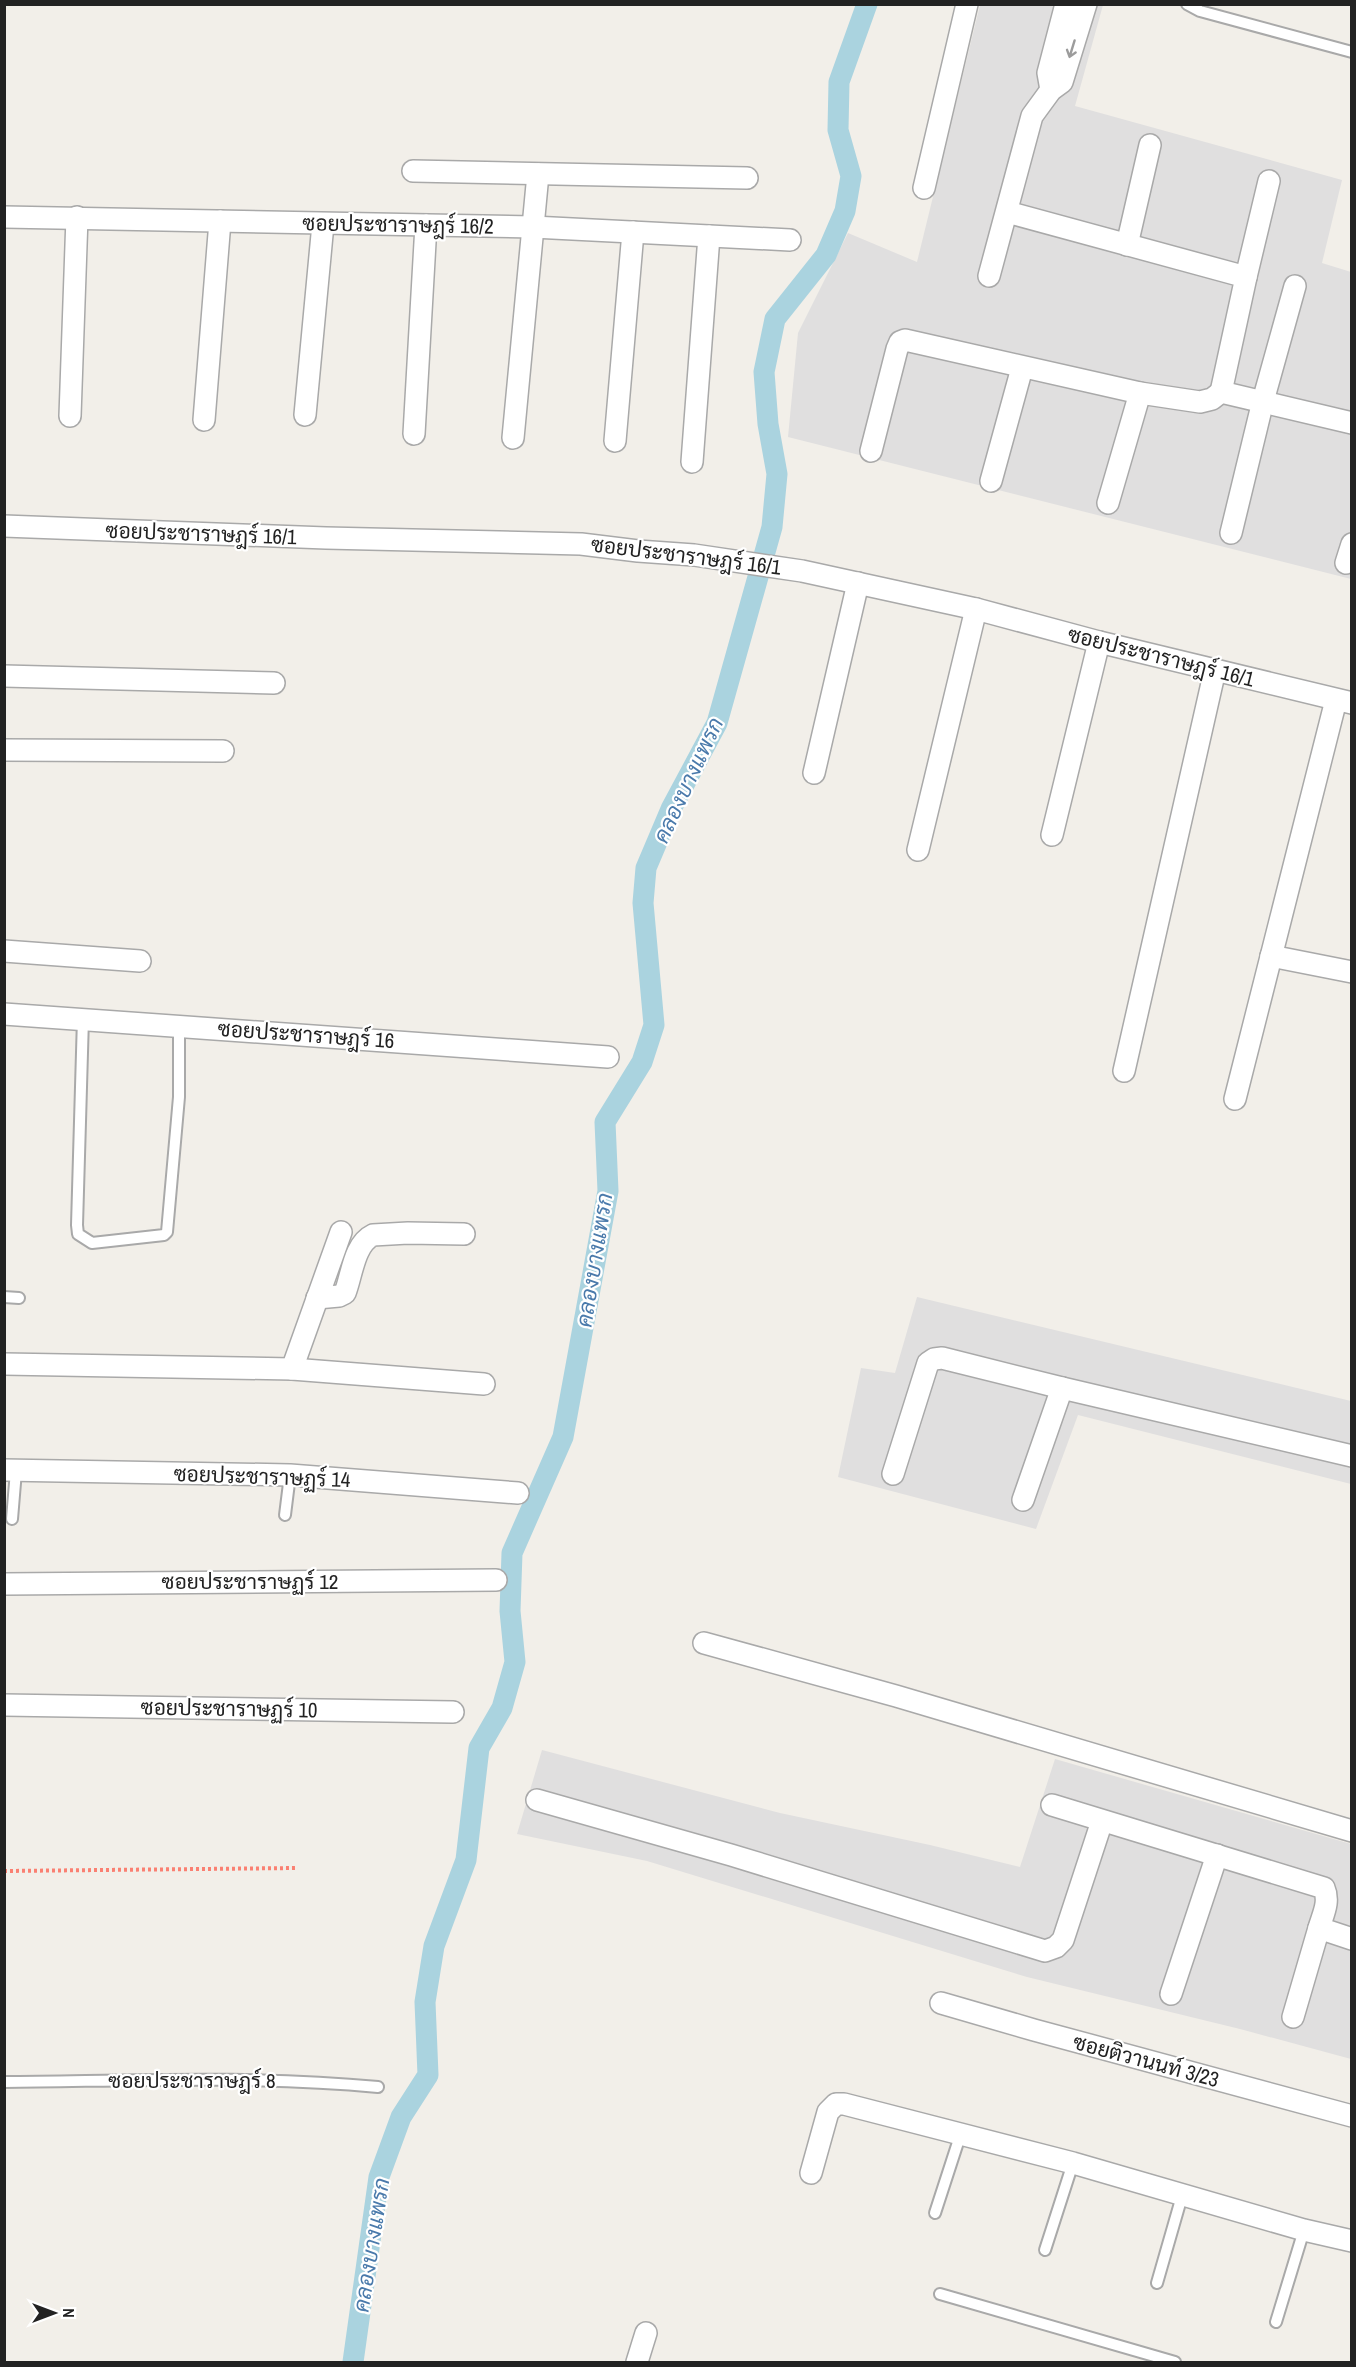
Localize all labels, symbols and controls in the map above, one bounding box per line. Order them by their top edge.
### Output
one-way arrow [1066,40,1077,59]
street label: ซอยประชาราษฎร์ 16/2 [302,208,494,241]
street label: ซอยประชาราษฎร์ 16/1 [105,516,297,551]
street label: ซอยประชาราษฎร์ 16/1 [589,529,783,582]
street label: ซอยประชาราษฎร์ 16/1 [1065,619,1258,694]
water label: คลองบางแพรก [646,712,730,848]
street label: ซอยประชาราษฎร์ 16 [217,1014,395,1055]
water label: คลองบางแพรก [569,1191,619,1329]
street label: ซอยประชาราษฏร์ 14 [173,1459,351,1494]
street label: ซอยประชาราษฏร์ 12 [162,1567,338,1596]
street label: ซอยประชาราษฏร์ 10 [140,1692,318,1725]
street label: ซอยติวานนท์ 3/23 [1070,2027,1222,2094]
street label: ซอยประชาราษฎร์ 8 [108,2066,276,2095]
water label: คลองบางแพรก [346,2176,396,2314]
north arrow [24,2283,84,2343]
text: N [58,2308,80,2318]

